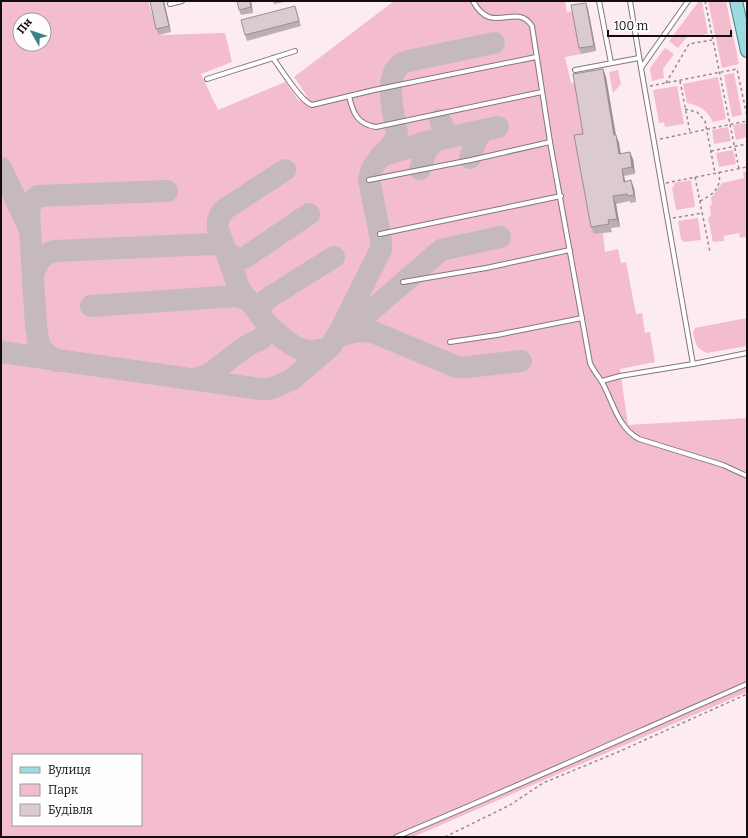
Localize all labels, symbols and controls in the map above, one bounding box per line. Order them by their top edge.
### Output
north arrow [12,12,52,52]
scale bar [608,12,731,38]
text: Пн [15,15,35,36]
text: 100 m [614,19,649,33]
legend [12,754,142,826]
text: Вулиця [48,763,91,777]
text: Парк [48,783,78,797]
text: Будівля [48,803,93,817]

